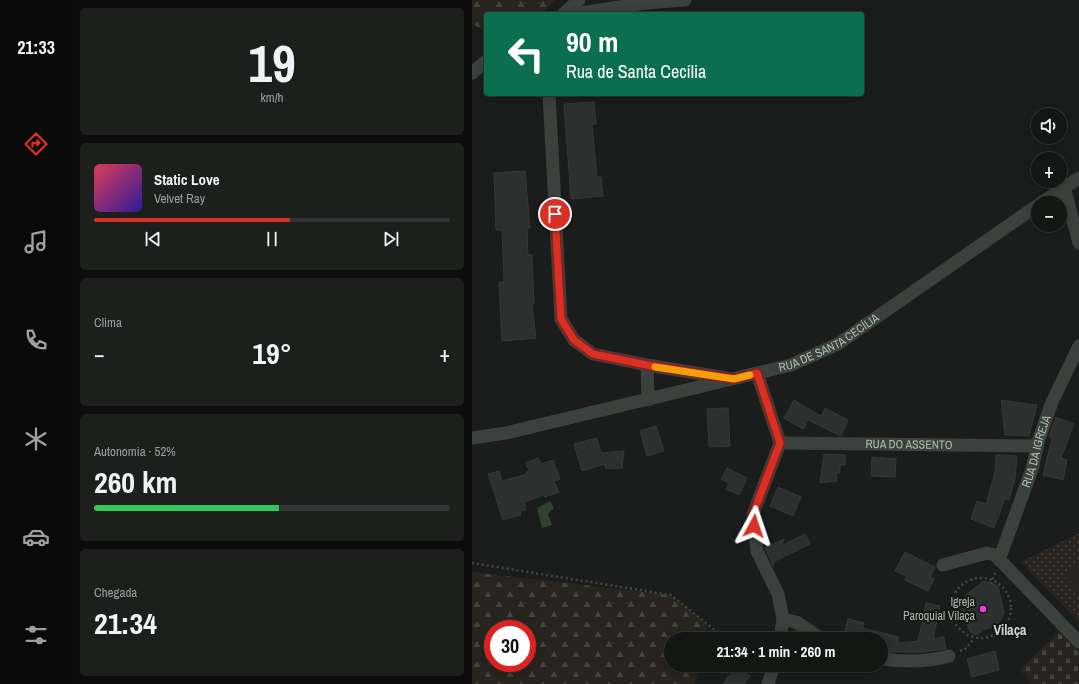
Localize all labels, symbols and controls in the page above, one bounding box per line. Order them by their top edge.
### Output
text: 90 m [566,23,618,61]
text: 19 [248,28,296,98]
icon: left [500,28,552,80]
text: 21:33 [17,35,55,60]
text: Rua de Santa Cecília [566,59,706,84]
text: km/h [260,89,284,106]
map controls [1031,108,1067,232]
button: sound [1031,108,1067,144]
icon: directions [22,130,50,158]
button: + [1031,152,1067,188]
text: Static Love [154,169,220,190]
text: Velvet Ray [154,190,205,207]
button: − [1031,196,1067,232]
pin [538,197,572,231]
icon: arrive [544,203,566,225]
icon: music [22,228,50,256]
icon: previous [142,228,164,250]
icon: pause [261,228,283,250]
icon: next [380,228,402,250]
street label: RUA DE SANTA CECÍLIA [777,310,883,376]
text: Clima [94,314,122,331]
icon: phone [22,326,50,354]
text: 19° [252,333,292,373]
text: − [94,339,105,369]
text: + [439,339,450,369]
street label: RUA DA IGREJA [1018,413,1055,490]
icon: climate [22,425,50,453]
street label: RUA DO ASSENTO [865,436,953,453]
text: Autonomia · 52% [94,443,176,460]
text: 260 km [94,462,177,502]
position arrow [733,505,775,547]
icon: car [22,523,50,551]
text: Chegada [94,584,137,601]
place label: Igreja Paroquial Vilaça [903,594,976,624]
text: 21:34 [94,603,157,643]
marker: Igreja Paroquial Vilaça [978,604,988,614]
speed limit sign: 30 [484,620,536,672]
icon: filters [22,621,50,649]
district label: Vilaça [994,621,1027,639]
text: 21:34 · 1 min · 260 m [717,641,835,662]

